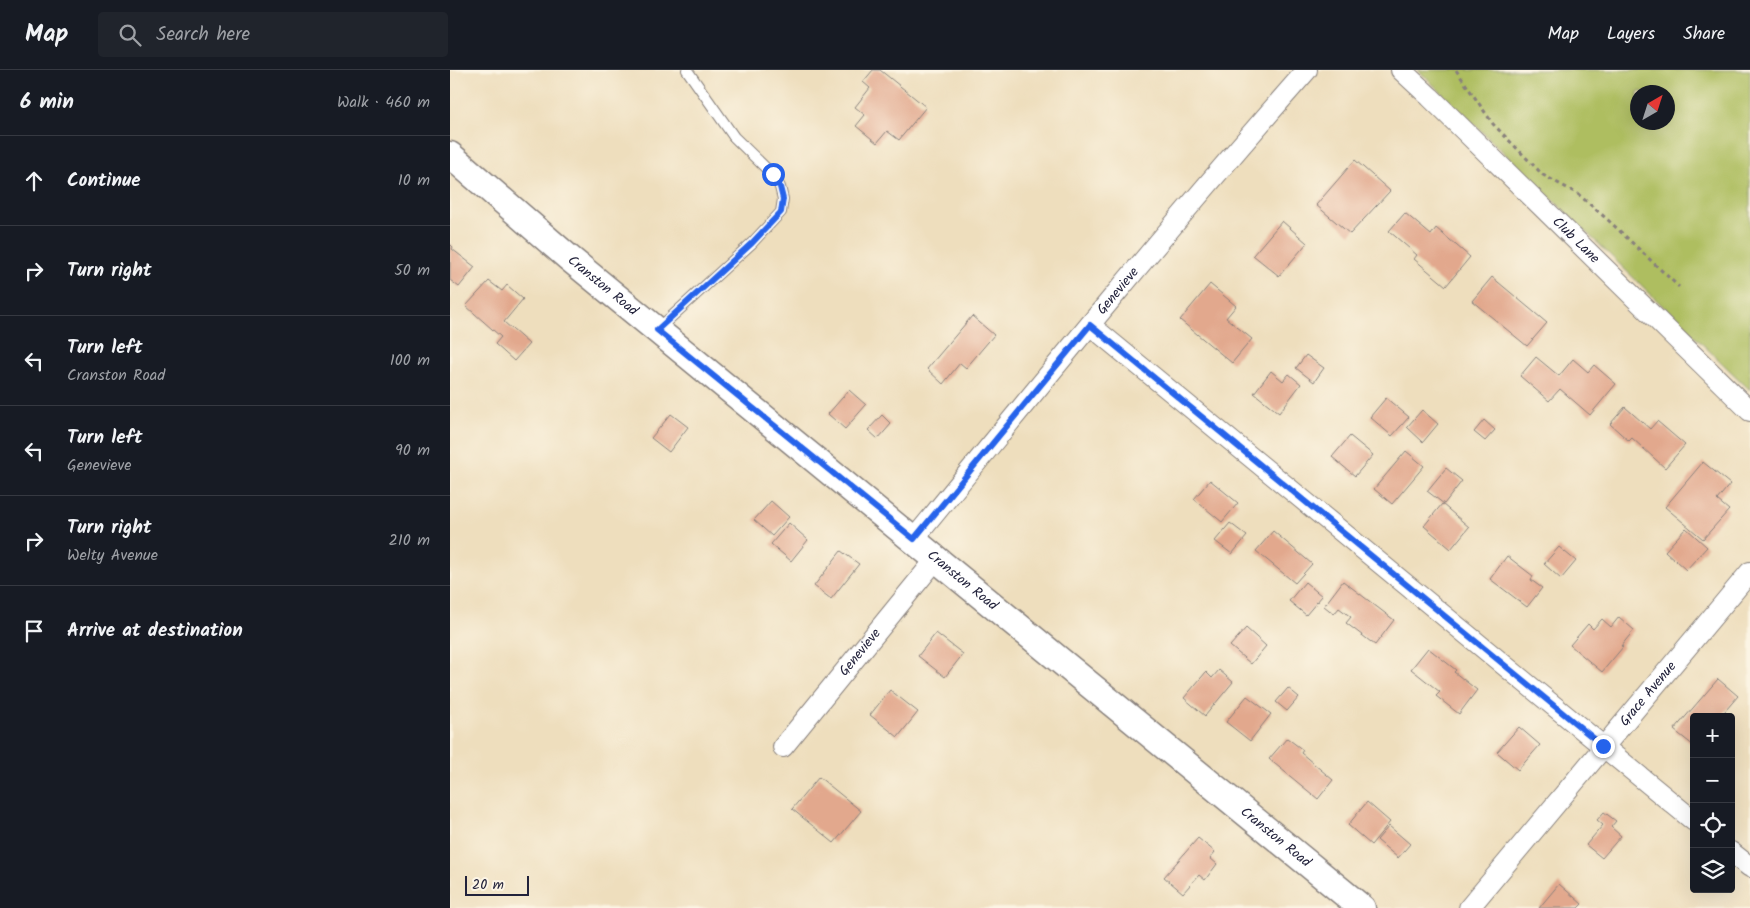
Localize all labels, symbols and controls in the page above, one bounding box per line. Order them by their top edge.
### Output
search box [98,12,448,57]
text: Map [25,15,68,54]
text: Search here [156,20,250,50]
text: Map [1548,20,1579,49]
text: Layers [1607,20,1655,49]
text: Share [1683,20,1725,49]
icon: search [116,21,144,49]
north arrow [1630,85,1675,130]
text: 6 min [20,86,74,119]
text: Walk · 460 m [337,90,430,115]
route start [762,163,785,186]
text: Continue [67,166,140,196]
icon: ahead [20,167,48,195]
text: 10 m [398,168,430,193]
street label: Club Lane [1547,211,1605,269]
street label: Cranston Road [562,250,644,322]
text: Turn right [67,256,152,286]
icon: right [20,257,48,285]
text: 50 m [394,258,430,283]
street label: Genevieve [1091,262,1145,320]
text: Turn left [67,333,142,363]
icon: left [20,347,48,375]
text: 100 m [390,348,430,373]
text: Cranston Road [67,363,165,388]
text: Turn left [67,423,142,453]
icon: left [20,437,48,465]
text: 90 m [395,438,430,463]
text: Genevieve [67,453,131,478]
text: Turn right [67,513,152,543]
icon: right [20,527,48,555]
text: 210 m [389,528,430,553]
text: Welty Avenue [67,543,158,568]
street label: Cranston Road [922,545,1003,617]
text: Arrive at destination [67,616,243,646]
icon: arrive [20,617,48,645]
street label: Genevieve [834,623,887,681]
street label: Grace Avenue [1614,656,1682,731]
map controls [1690,713,1735,893]
button: + [1690,713,1735,758]
route end [1592,735,1615,758]
button: − [1690,758,1735,803]
street label: Cranston Road [1235,801,1317,874]
button: locate [1690,803,1735,848]
button: layers [1690,848,1735,893]
scale bar [465,873,529,896]
text: 20 m [472,874,504,896]

